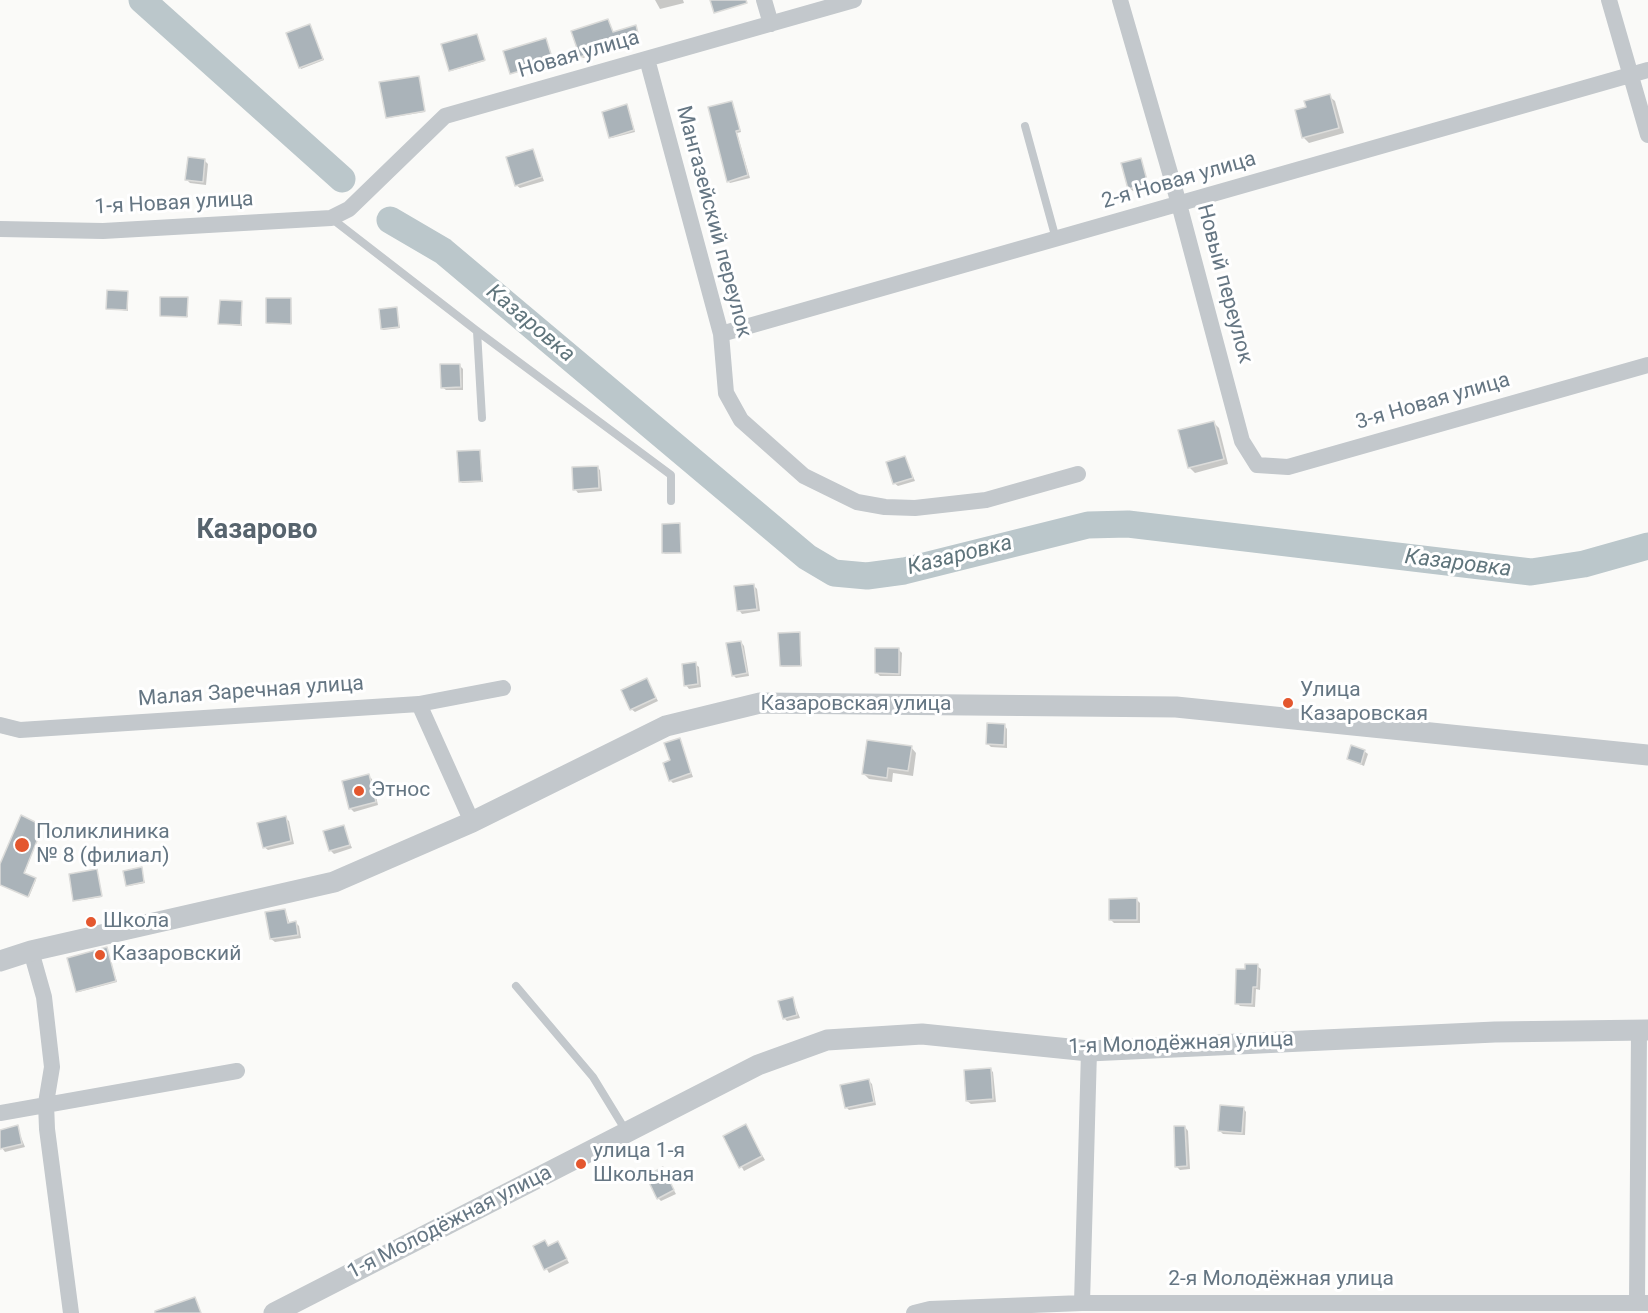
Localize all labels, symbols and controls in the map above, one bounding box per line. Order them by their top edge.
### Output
street label: Новая улица [516,26,642,84]
street label: Мангазейский переулок [670,103,756,341]
street label: 2-я Новая улица [1099,147,1259,215]
street label: 1-я Новая улица [94,187,254,221]
street label: Новый переулок [1191,202,1257,366]
water label: Казаровка [480,279,580,369]
street label: 3-я Новая улица [1353,368,1513,436]
district label: Казарово [196,515,318,547]
water label: Казаровка [905,530,1015,582]
water label: Казаровка [1403,544,1513,584]
street label: Малая Заречная улица [137,672,365,712]
place label: Улица Казаровская [1300,678,1428,728]
street label: Казаровская улица [761,692,951,718]
marker: Улица Казаровская [1281,696,1295,710]
place label: Этнос [371,778,430,804]
marker: Этнос [352,784,366,798]
place label: Поликлиника № 8 (филиал) [36,820,170,870]
marker: Поликлиника № 8 (филиал) [13,836,31,854]
place label: Школа [103,909,169,935]
marker: Школа [84,915,98,929]
place label: Казаровский [112,942,241,968]
marker: Казаровский [93,948,107,962]
street label: 1-я Молодёжная улица [1068,1027,1294,1061]
place label: улица 1-я Школьная [593,1139,694,1189]
marker: улица 1-я Школьная [574,1157,588,1171]
street label: 1-я Молодёжная улица [344,1161,556,1285]
street label: 2-я Молодёжная улица [1168,1267,1394,1293]

